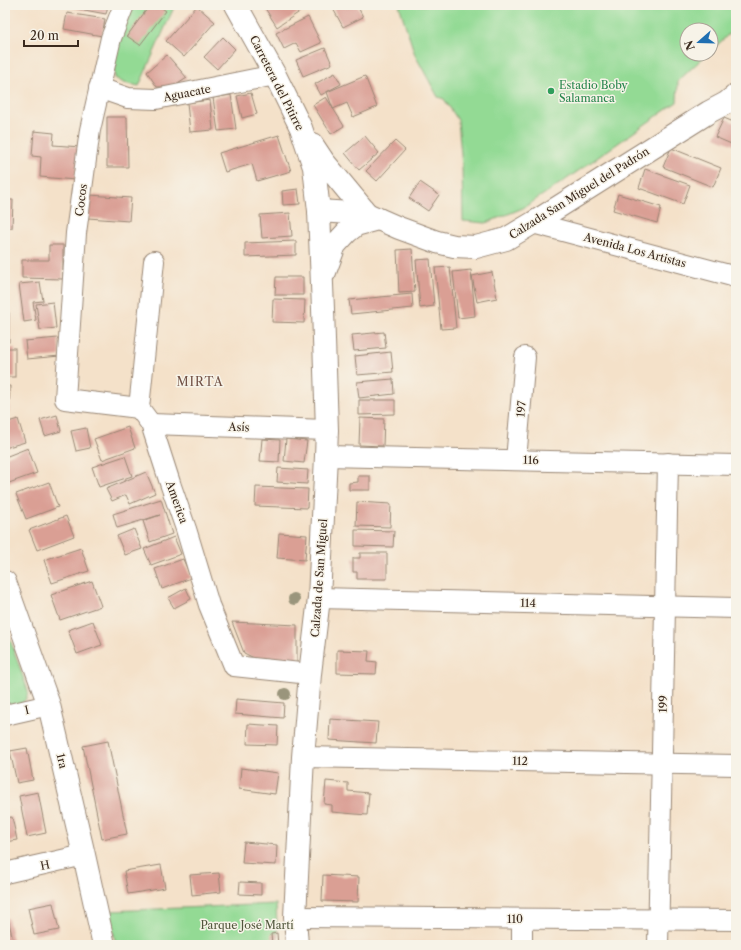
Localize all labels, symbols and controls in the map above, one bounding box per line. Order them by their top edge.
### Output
scale bar [24,22,78,48]
north arrow [679,22,719,62]
text: 20 m [30,28,59,43]
street label: Carretera del Pitirre [247,33,307,133]
text: N [681,38,698,52]
place label: Estadio Boby Salamanca [559,78,629,105]
street label: Aguacate [161,82,212,105]
marker: Estadio Boby Salamanca [546,86,556,96]
street label: Calzada San Miguel del Padrón [506,144,652,242]
street label: Cocos [72,183,90,217]
street label: Avenida Los Artistas [581,229,688,270]
district label: MIRTA [176,374,224,389]
street label: 197 [513,400,529,418]
street label: Asís [227,420,250,434]
street label: 116 [523,453,540,467]
street label: America [163,478,191,525]
street label: Calzada de San Miguel [308,518,330,638]
street label: 114 [520,596,536,610]
street label: 199 [656,695,670,713]
street label: I [23,703,31,717]
street label: 1ra [53,752,71,770]
street label: 112 [512,754,528,768]
street label: H [39,857,51,873]
street label: 110 [507,912,523,926]
park label: Parque José Martí [201,918,294,932]

